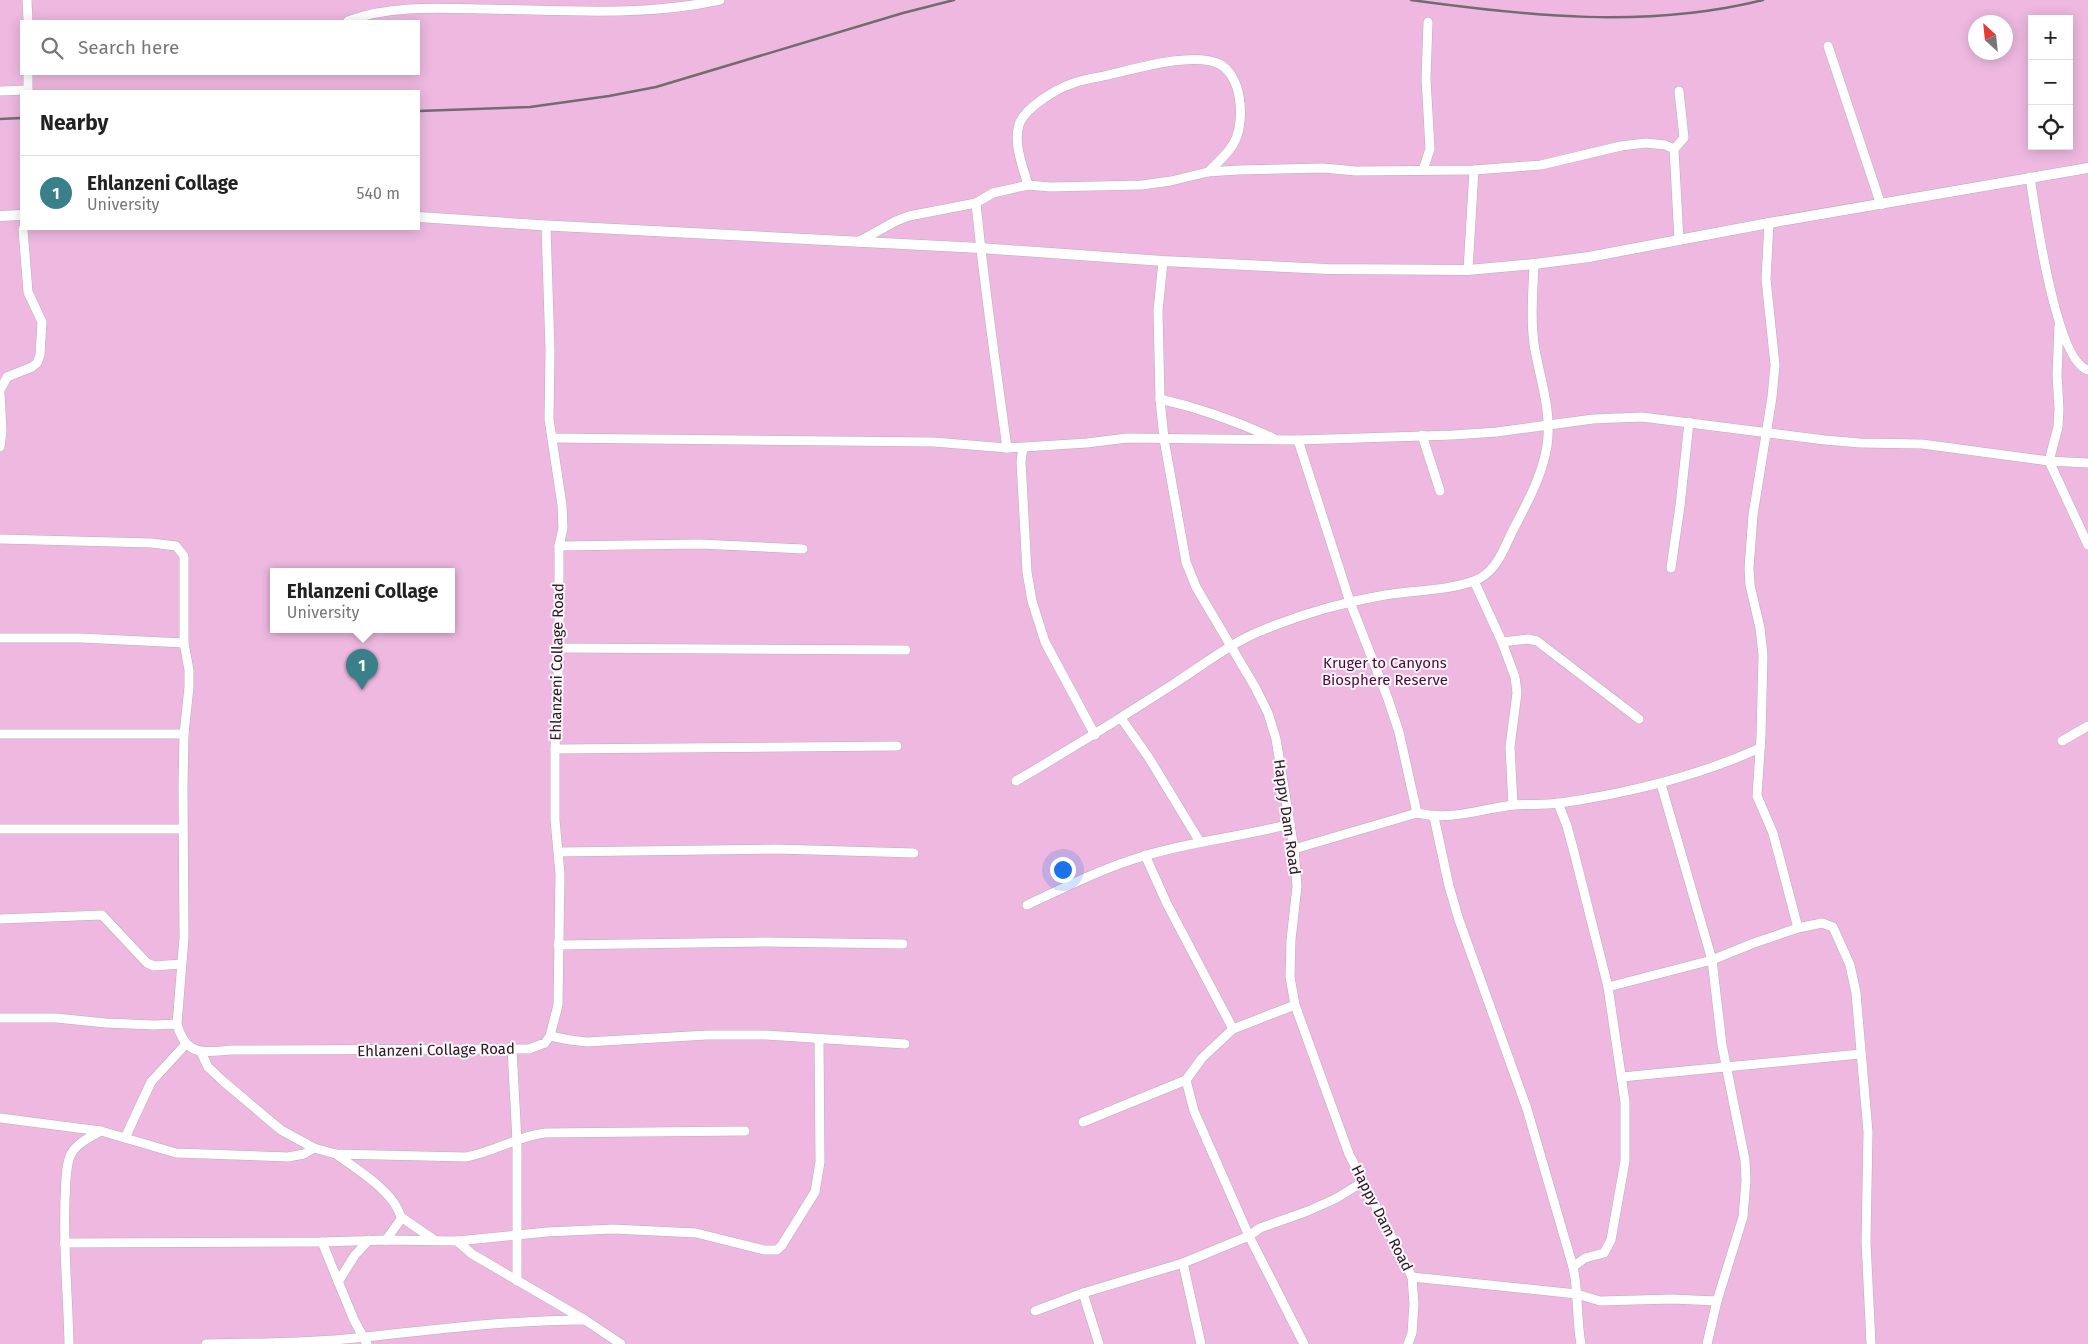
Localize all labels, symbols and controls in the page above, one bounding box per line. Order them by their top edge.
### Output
north arrow [1968,15,2013,60]
map controls [2028,15,2073,150]
button: + [2028,15,2073,60]
search box [20,20,420,75]
icon: search [38,34,66,62]
text: Search here [78,36,179,59]
button: − [2028,60,2073,105]
button: locate [2028,105,2073,150]
text: Nearby [40,110,108,136]
text: Ehlanzeni Collage [87,172,238,195]
text: 1 [52,184,60,203]
text: 540 m [357,184,400,203]
text: University [87,195,160,214]
popup [270,568,455,633]
text: Ehlanzeni Collage [287,580,438,603]
street label: Ehlanzeni Collage Road [547,583,567,741]
text: University [287,603,359,622]
pin: 1 [346,649,378,690]
park label: Kruger to Canyons Biosphere Reserve [1322,654,1448,689]
street label: Happy Dam Road [1270,758,1304,876]
your location [1050,857,1076,883]
street label: Ehlanzeni Collage Road [357,1040,515,1060]
street label: Happy Dam Road [1348,1162,1416,1274]

